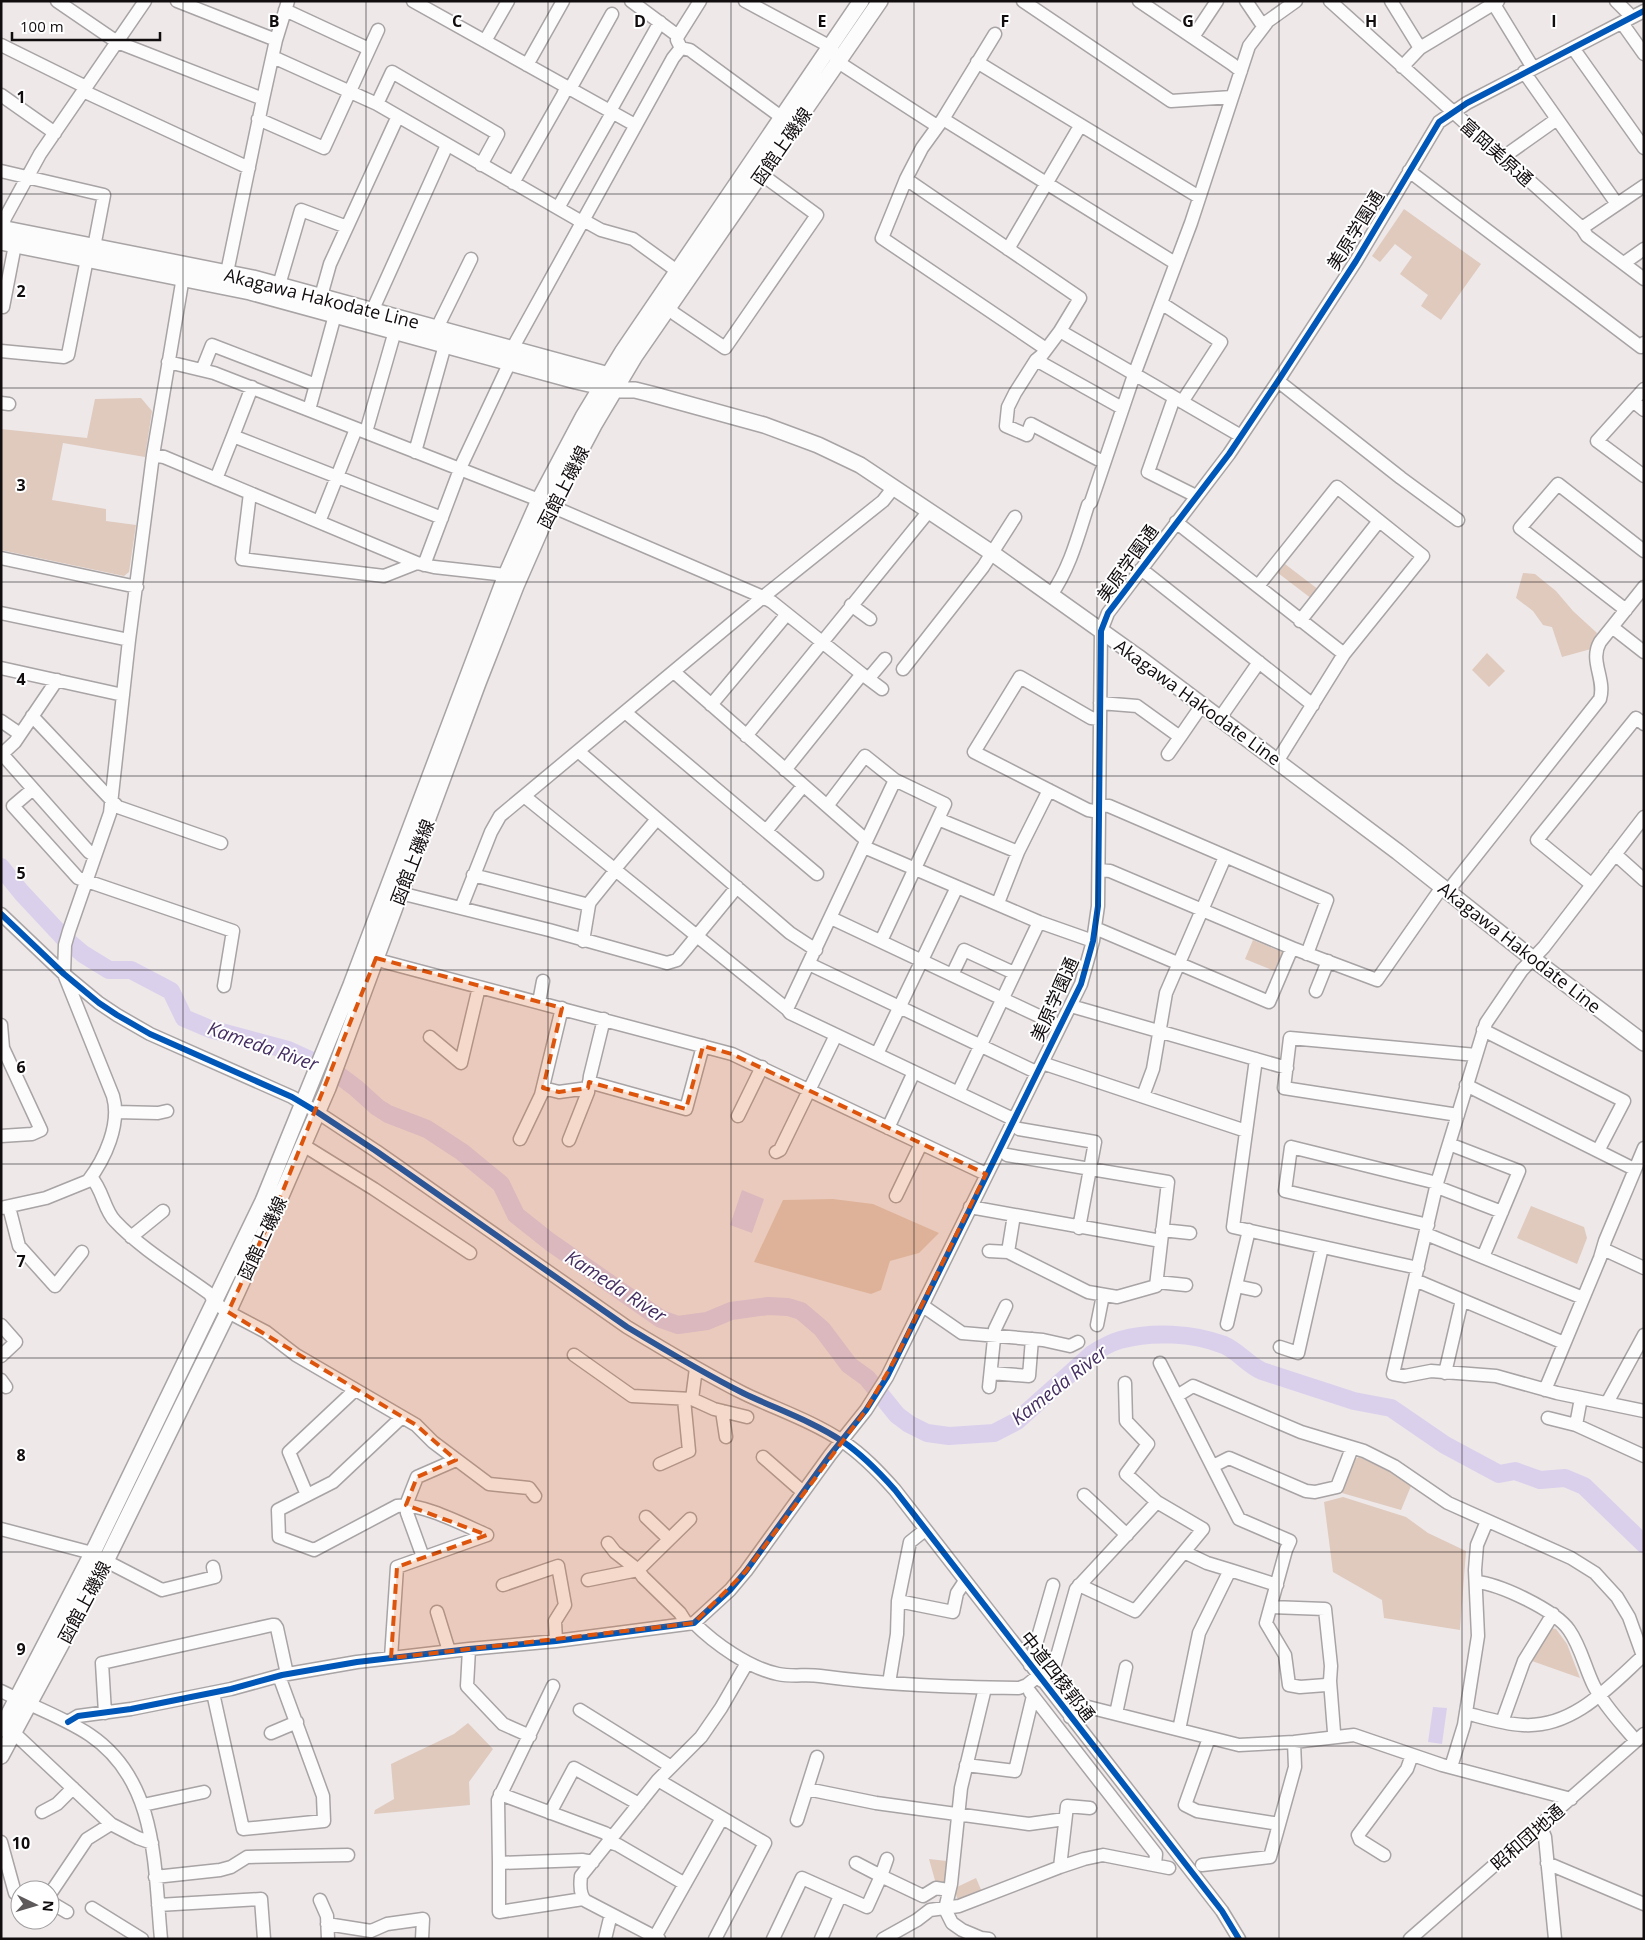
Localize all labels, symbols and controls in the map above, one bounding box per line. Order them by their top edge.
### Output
scale bar [12,10,160,42]
text: B [269,10,279,32]
text: C [452,10,462,32]
text: D [634,10,646,32]
text: E [818,10,827,32]
text: F [1001,10,1009,32]
text: G [1182,10,1194,32]
text: H [1365,10,1377,32]
text: I [1551,10,1557,32]
text: 100 m [20,16,64,36]
text: 1 [16,86,26,108]
street label: 函館上磯線 [745,102,817,190]
street label: 富岡美原通 [1456,113,1538,191]
street label: 美原学園通 [1321,185,1389,275]
street label: Akagawa Hakodate Line [222,262,422,334]
text: 2 [16,280,26,302]
street label: 函館上磯線 [532,441,594,533]
text: 3 [16,474,26,496]
street label: 美原学園通 [1091,520,1163,606]
street label: Akagawa Hakodate Line [1110,633,1286,771]
text: 4 [16,668,26,690]
street label: 函館上磯線 [385,816,439,908]
text: 5 [16,862,26,884]
street label: Akagawa Hakodate Line [1434,876,1606,1018]
street label: 美原学園通 [1025,953,1083,1045]
water label: Kameda River [204,1015,323,1078]
text: 6 [16,1056,26,1078]
street label: 函館上磯線 [232,1192,292,1284]
water label: Kameda River [561,1244,673,1329]
text: 7 [16,1250,26,1272]
water label: Kameda River [1006,1338,1114,1431]
text: 8 [16,1444,26,1466]
street label: 函館上磯線 [52,1557,116,1647]
street label: 中道四稜郭通 [1015,1626,1101,1726]
text: 9 [16,1638,26,1660]
street label: 昭和団地通 [1485,1798,1569,1876]
text: 10 [12,1832,30,1854]
north arrow [10,1880,60,1930]
text: N [38,1900,58,1913]

